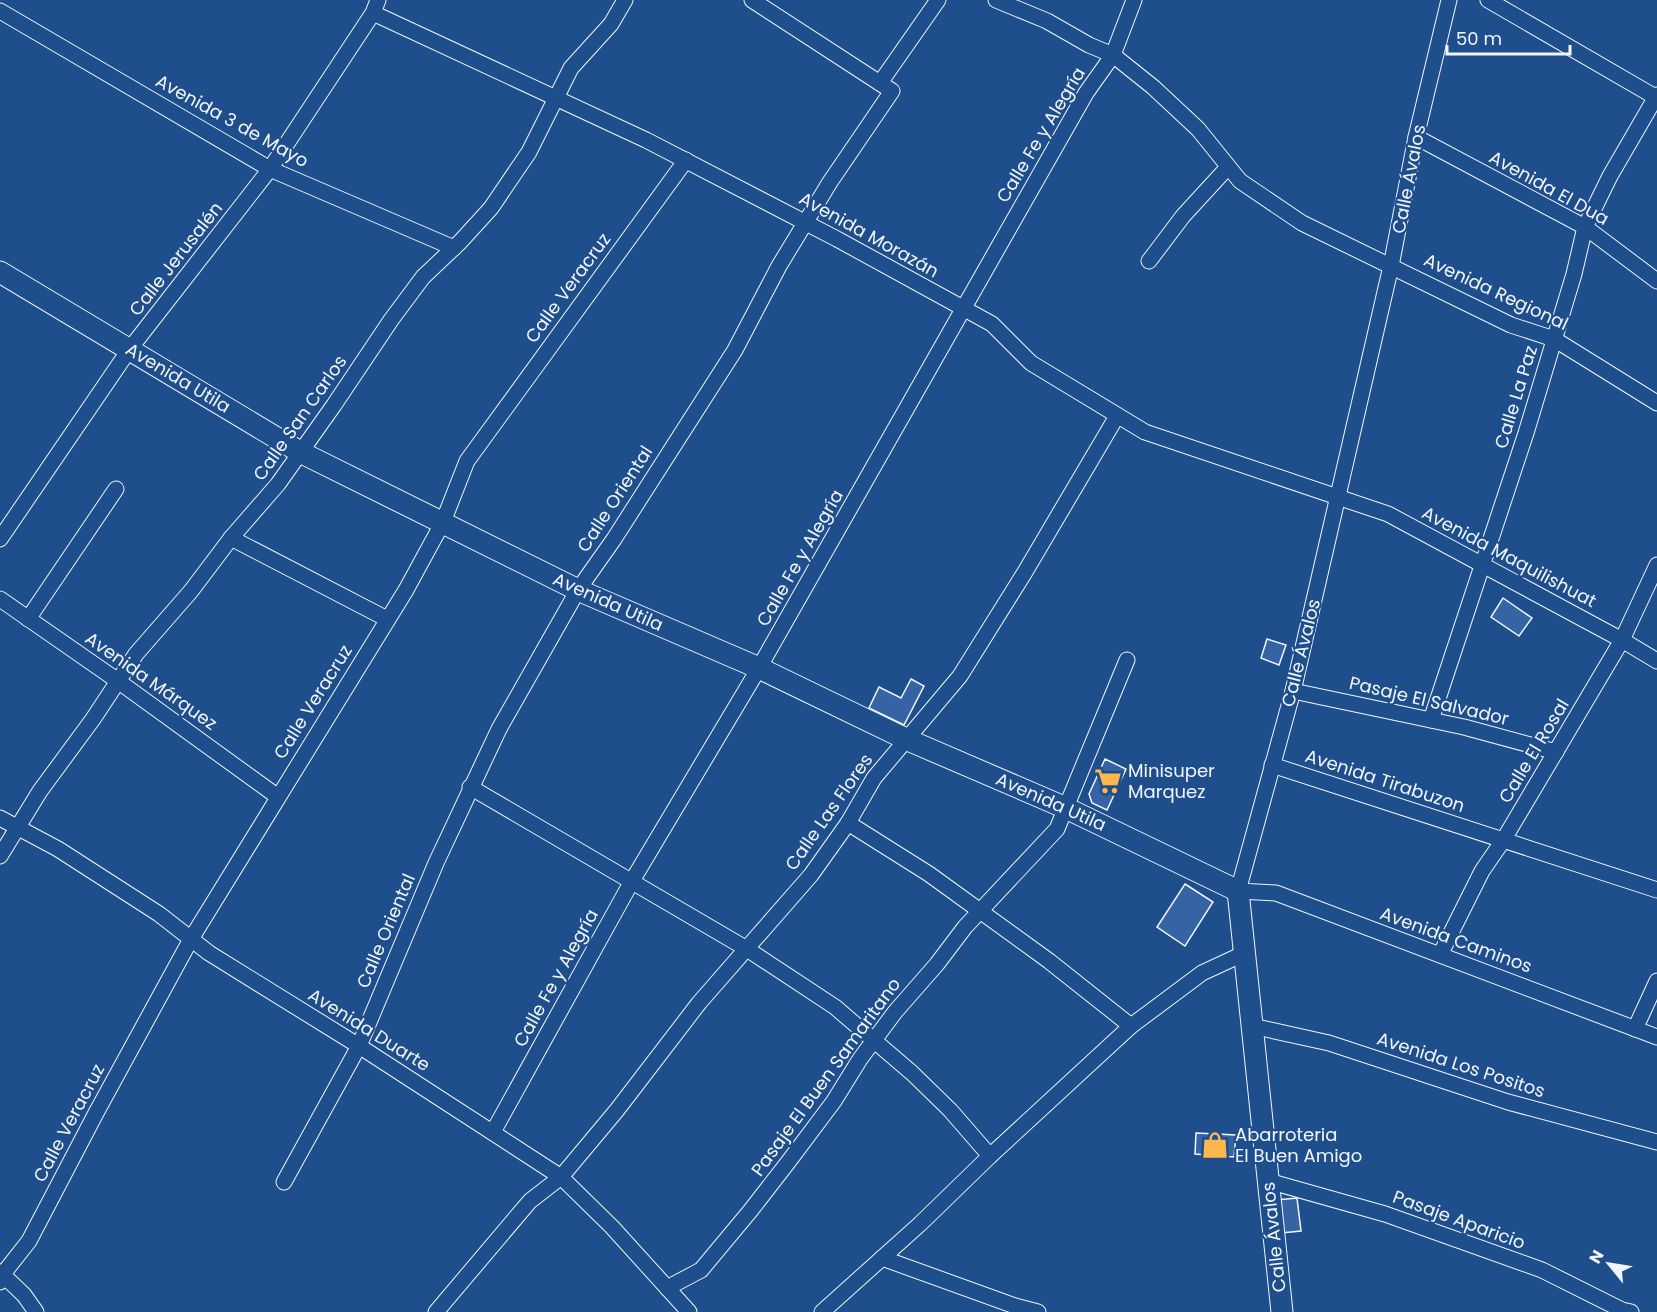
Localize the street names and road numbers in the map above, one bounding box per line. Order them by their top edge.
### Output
street label: Calle Fe y Alegría [990,62,1091,207]
street label: Avenida 3 de Mayo [151,68,313,173]
street label: Calle Ávalos [1386,122,1431,236]
street label: Avenida El Dua [1485,144,1614,231]
street label: Avenida Morazán [795,186,944,283]
street label: Calle Jerusalén [123,196,228,321]
street label: Calle Veracruz [519,228,616,348]
street label: Avenida Regional [1420,247,1573,336]
street label: Avenida Utila [121,336,235,419]
street label: Calle La Paz [1488,342,1543,451]
street label: Calle San Carlos [247,350,352,486]
street label: Calle Oriental [571,441,658,557]
street label: Calle Fe y Alegría [750,485,849,631]
street label: Avenida Maquilishuat [1418,500,1601,613]
street label: Avenida Utila [549,566,667,637]
street label: Calle Ávalos [1275,596,1326,710]
street label: Avenida Márquez [80,626,222,736]
street label: Calle Veracruz [267,640,358,764]
street label: Pasaje El Salvador [1347,670,1512,731]
street label: Calle El Rosal [1493,694,1575,808]
street label: Avenida Tirabuzon [1302,743,1468,818]
street label: Calle Las Flores [779,748,878,875]
street label: Avenida Utila [992,766,1110,837]
street label: Calle Oriental [350,870,421,992]
street label: Avenida Caminos [1377,900,1536,979]
street label: Calle Fe y Alegría [507,904,604,1051]
street label: Pasaje El Buen Samaritano [745,973,906,1181]
street label: Avenida Duarte [304,982,435,1077]
street label: Avenida Los Positos [1374,1026,1548,1103]
street label: Calle Veracruz [27,1059,110,1186]
street label: Calle Ávalos [1255,1181,1292,1293]
street label: Pasaje Aparicio [1390,1184,1529,1255]

